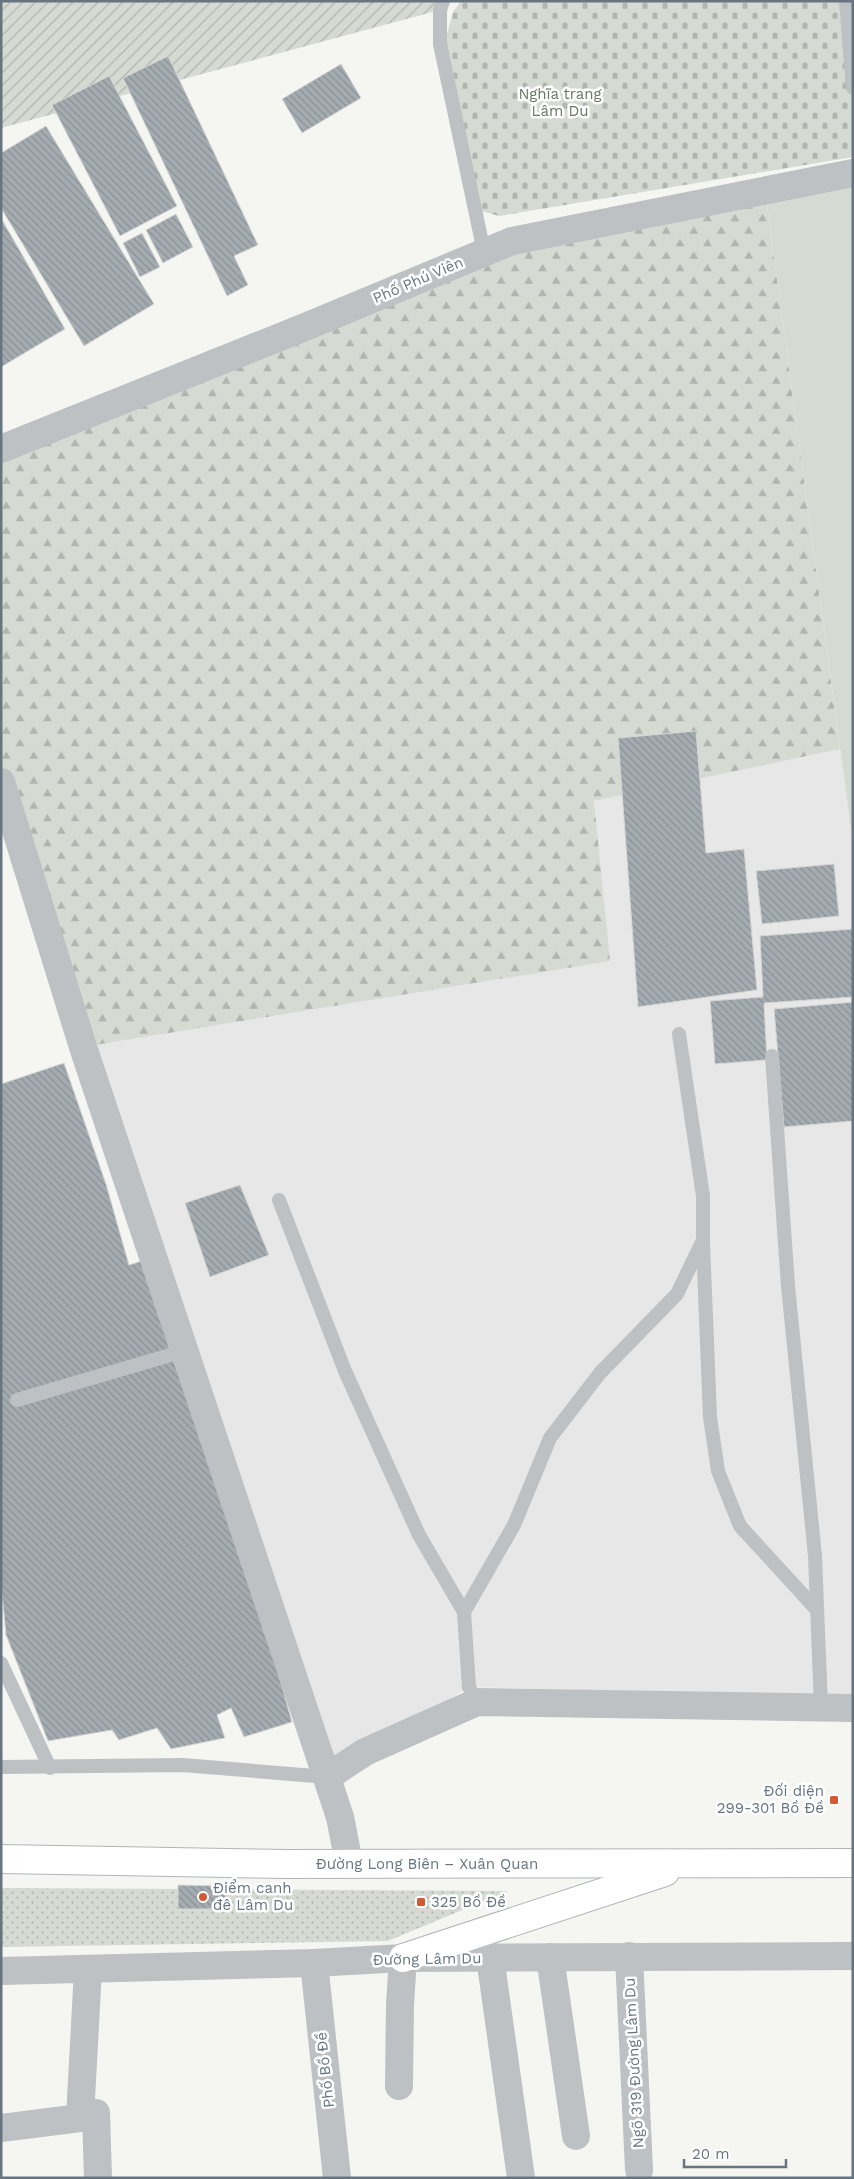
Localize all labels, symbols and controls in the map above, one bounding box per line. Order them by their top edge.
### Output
park label: Nghĩa trang Lâm Du [518,85,602,120]
street label: Phố Phú Viên [370,253,466,307]
place label: Đối diện 299-301 Bồ Đề [717,1782,824,1817]
marker: Đối diện 299-301 Bồ Đề [828,1794,840,1806]
street label: Đường Long Biên – Xuân Quan [316,1855,538,1873]
place label: Điểm canh đê Lâm Du [213,1879,293,1914]
marker: Điểm canh đê Lâm Du [197,1891,209,1903]
place label: 325 Bồ Đề [431,1893,506,1911]
marker: 325 Bồ Đề [415,1896,427,1908]
street label: Đường Lâm Du [373,1949,481,1969]
street label: Ngõ 319 Đường Lâm Du [621,1977,647,2149]
street label: Phố Bồ Đề [312,2031,338,2109]
scale bar [684,2136,786,2168]
text: 20 m [692,2145,730,2163]

